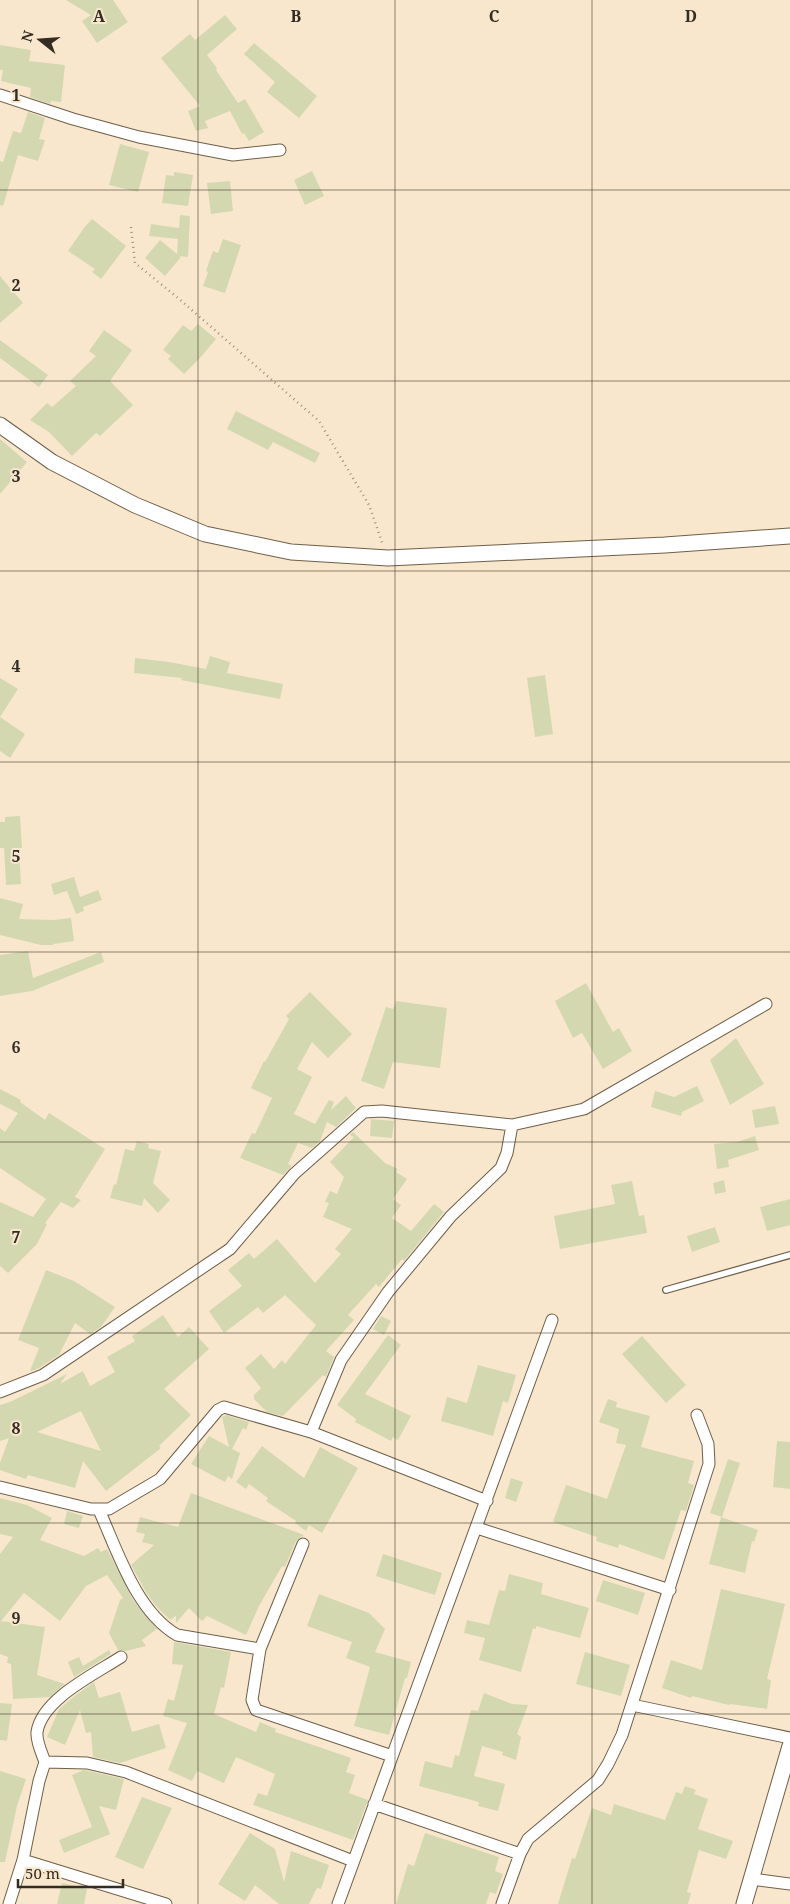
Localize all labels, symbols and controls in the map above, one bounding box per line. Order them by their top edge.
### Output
text: A [93,5,106,27]
text: B [291,5,302,27]
text: C [489,5,500,27]
text: D [685,5,697,27]
north arrow [15,15,65,65]
text: N [16,28,38,44]
text: 1 [11,84,21,106]
text: 2 [11,274,21,296]
text: 3 [11,465,21,487]
text: 4 [11,655,21,677]
text: 5 [11,845,21,867]
text: 6 [11,1036,21,1058]
text: 7 [11,1226,21,1248]
text: 8 [11,1417,21,1439]
text: 9 [11,1607,21,1629]
scale bar [18,1856,122,1888]
text: 50 m [25,1863,60,1883]

